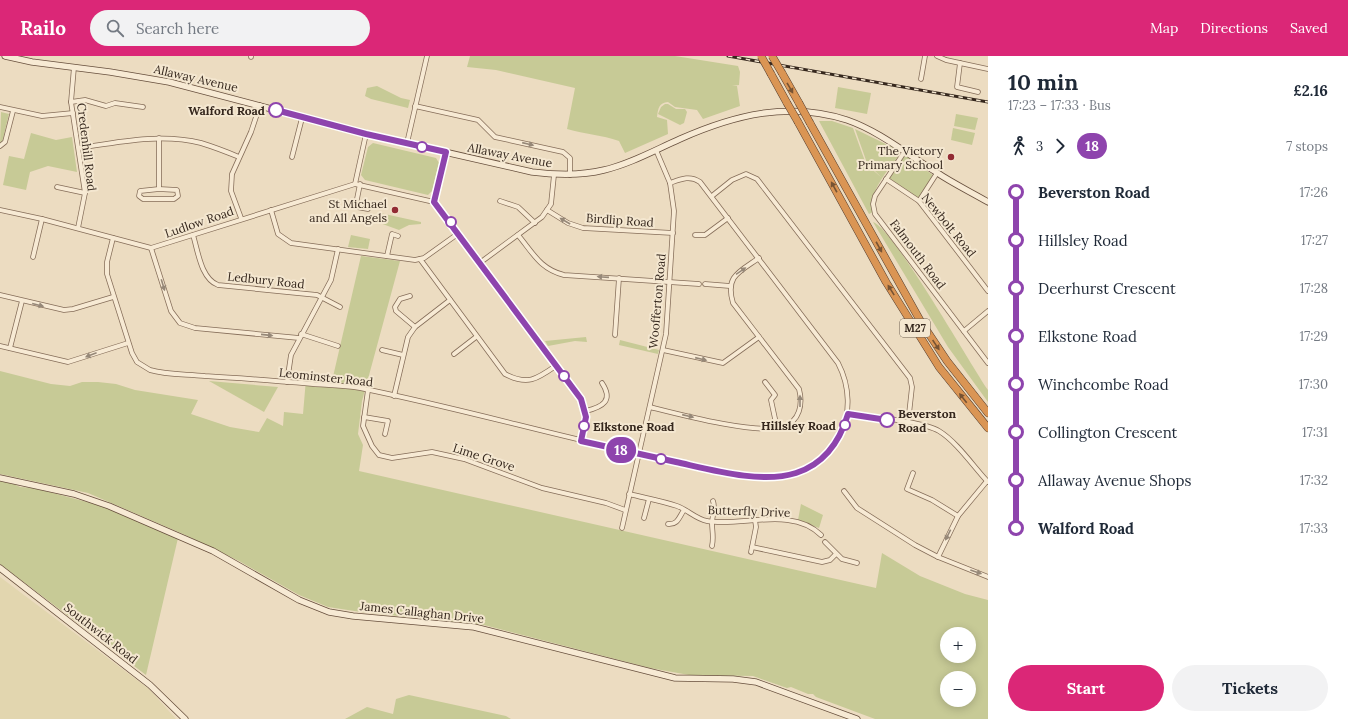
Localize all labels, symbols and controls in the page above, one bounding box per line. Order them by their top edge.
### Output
search box [90,10,370,46]
text: Railo [20,16,66,40]
icon: search [104,17,126,39]
text: Search here [136,19,219,38]
text: Map [1150,19,1178,37]
text: Directions [1200,19,1268,37]
text: Saved [1290,19,1328,37]
street label: Allaway Avenue [152,61,240,95]
text: 10 min [1008,68,1078,96]
text: £2.16 [1293,81,1328,100]
one-way arrow [787,82,794,94]
text: 17:23 – 17:33 · Bus [1008,97,1111,114]
street label: Credenhill Road [74,102,100,192]
marker: Walford Road [268,102,284,118]
place label: Walford Road [188,103,265,118]
icon: walk [1008,135,1030,157]
icon: forward [1049,135,1071,157]
text: 18 [1085,137,1099,155]
text: 3 [1036,138,1043,155]
text: 7 stops [1286,138,1328,155]
street label: Allaway Avenue [465,139,554,171]
unlabelled marker [416,141,428,153]
one-way arrow [522,142,535,148]
place label: The Victory Primary School [858,143,944,172]
marker: The Victory Primary School [946,152,956,162]
one-way arrow [831,181,837,193]
text: Beverston Road [1038,183,1150,202]
text: 17:26 [1300,184,1328,201]
street label: Newbolt Road [919,190,979,260]
place label: St Michael and All Angels [309,196,387,225]
street label: Ludlow Road [162,203,236,241]
marker: St Michael and All Angels [390,205,400,215]
street label: Birdlip Road [586,210,654,230]
unlabelled marker [445,216,457,228]
street label: Falmouth Road [887,216,949,292]
one-way arrow [559,218,571,225]
text: Hillsley Road [1038,231,1128,250]
text: 17:27 [1301,232,1328,249]
one-way arrow [875,241,882,252]
street label: Woofferton Road [645,253,669,349]
one-way arrow [736,267,746,275]
street label: Ledbury Road [227,268,305,292]
one-way arrow [597,274,609,281]
one-way arrow [160,279,166,291]
text: Deerhurst Crescent [1038,279,1176,298]
text: 17:28 [1300,280,1328,297]
one-way arrow [888,284,895,296]
one-way arrow [32,302,44,308]
road number: M27 [900,319,930,337]
text: Elkstone Road [1038,327,1137,346]
text: 17:29 [1300,328,1328,345]
one-way arrow [261,332,273,339]
one-way arrow [933,339,940,351]
one-way arrow [85,353,97,359]
one-way arrow [695,356,707,362]
street label: Leominster Road [278,365,374,389]
unlabelled marker [558,370,570,382]
text: Winchcombe Road [1038,375,1169,394]
text: 17:30 [1299,376,1328,393]
one-way arrow [959,392,968,403]
one-way arrow [797,394,803,407]
place label: Beverston Road [898,406,956,435]
marker: Beverston Road [879,412,895,428]
one-way arrow [682,413,694,419]
place label: Hillsley Road [761,418,836,433]
place label: Elkstone Road [593,419,675,434]
marker: Hillsley Road [839,419,851,431]
marker: Elkstone Road [578,420,590,432]
text: Collington Crescent [1038,423,1177,442]
text: 17:31 [1302,424,1328,441]
line badge: 18 [603,437,639,463]
street label: Lime Grove [451,440,517,474]
text: 18 [614,441,628,459]
unlabelled marker [655,453,667,465]
text: Allaway Avenue Shops [1038,471,1191,490]
text: 17:32 [1300,472,1328,489]
street label: Butterfly Drive [707,502,791,520]
text: Walford Road [1038,519,1134,538]
text: 17:33 [1300,520,1328,537]
one-way arrow [945,530,951,541]
one-way arrow [970,570,982,576]
street label: James Callaghan Drive [358,598,485,626]
street label: Southwick Road [61,600,141,666]
map controls [940,627,976,707]
button: + [940,627,976,663]
button: Start [1008,665,1164,711]
button: Tickets [1172,665,1328,711]
button: − [940,671,976,707]

